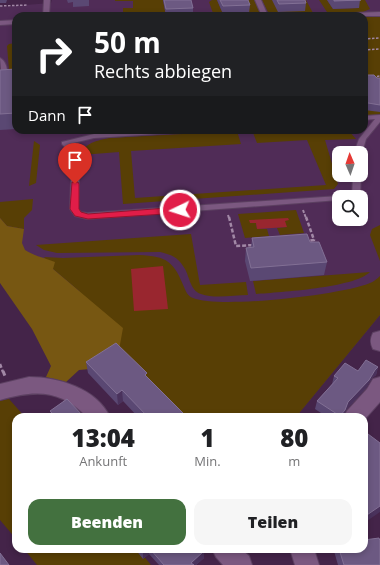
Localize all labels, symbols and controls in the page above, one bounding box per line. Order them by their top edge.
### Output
text: 50 m [94,23,161,61]
icon: right [28,28,80,80]
text: Rechts abbiegen [94,59,232,83]
icon: arrive [74,104,96,126]
text: Dann [28,105,66,125]
pin [58,143,92,184]
north arrow [332,146,368,182]
map controls [332,146,368,226]
icon: arrive [64,149,86,171]
position arrow [159,189,201,231]
button: search [332,190,368,226]
text: 13:04 [72,421,135,454]
text: 1 [201,421,215,454]
text: 80 [280,421,308,454]
text: Ankunft [79,452,127,470]
text: Min. [194,452,221,470]
text: m [288,452,300,470]
button: Beenden [28,499,186,545]
button: Teilen [194,499,352,545]

